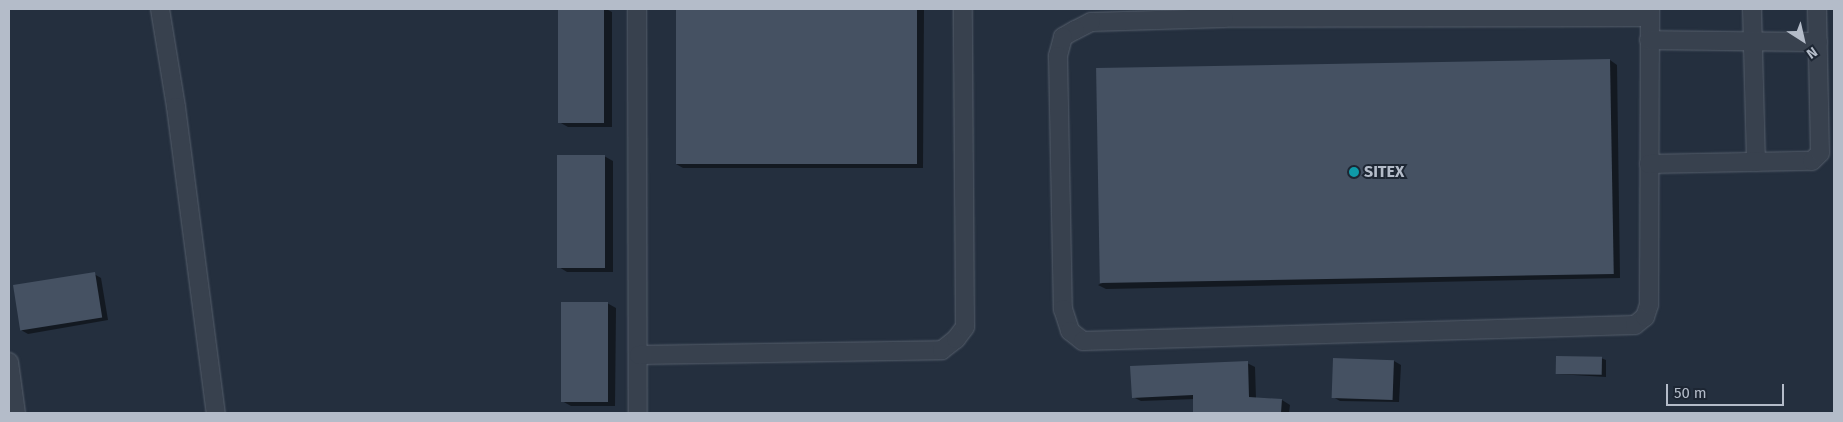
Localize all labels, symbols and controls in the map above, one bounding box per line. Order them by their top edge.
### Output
north arrow [1778,15,1828,65]
text: N [1803,43,1821,62]
place label: SITEX [1364,162,1404,182]
marker: SITEX [1348,166,1360,178]
scale bar [1668,374,1786,406]
text: 50 m [1674,384,1707,402]

